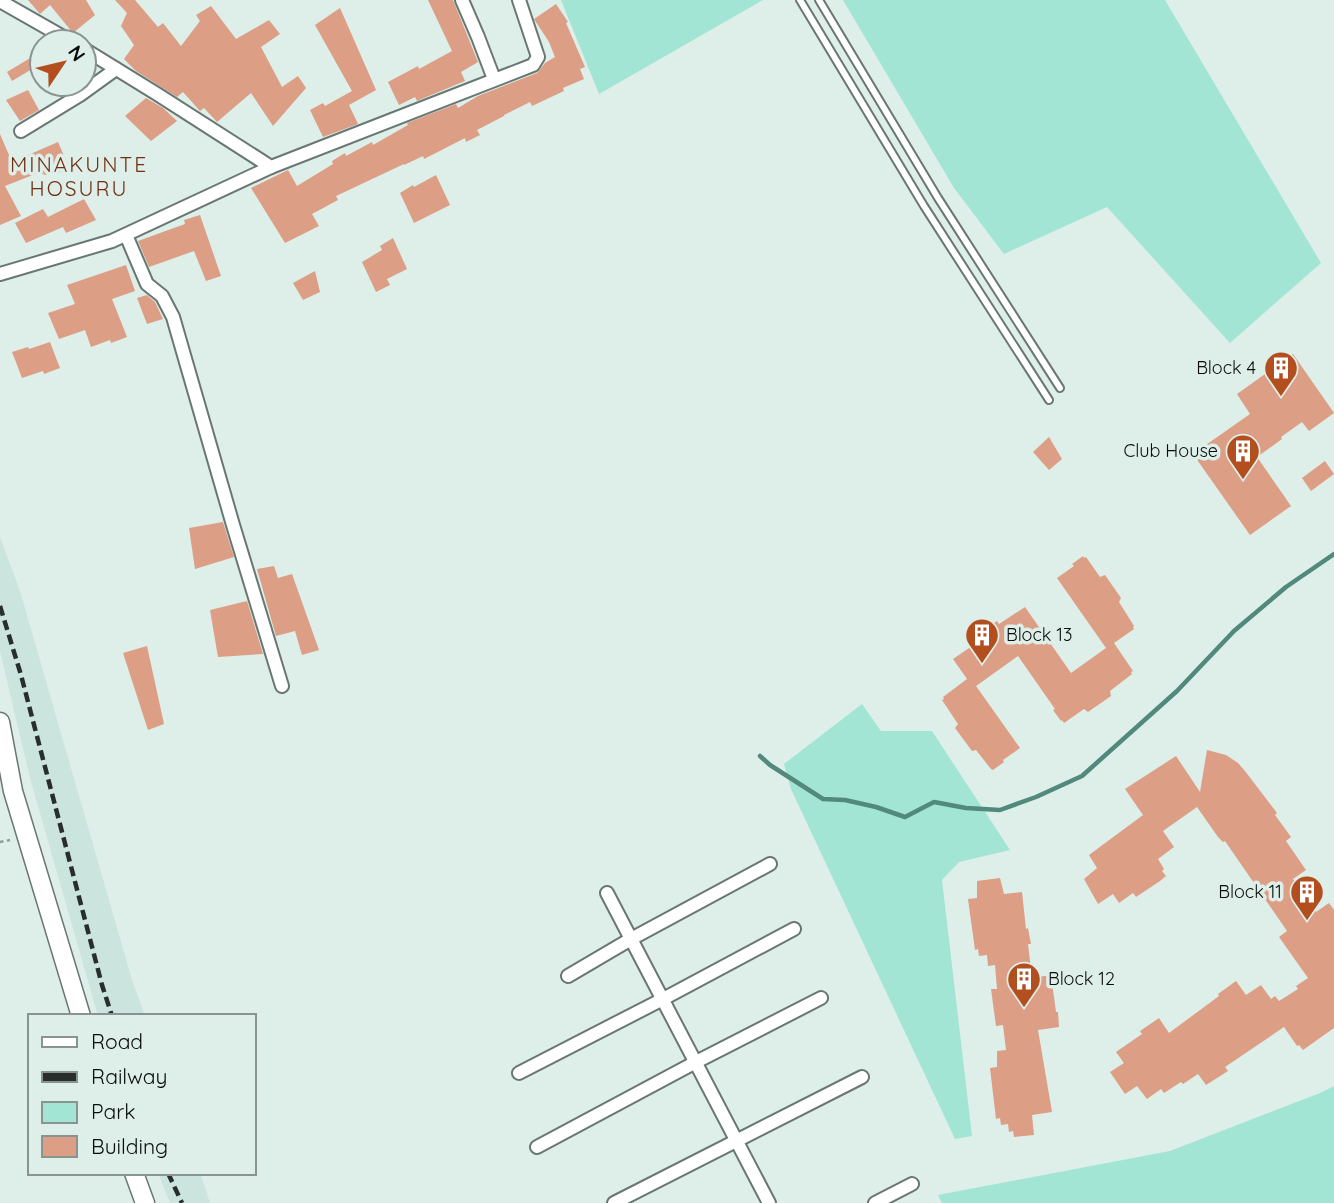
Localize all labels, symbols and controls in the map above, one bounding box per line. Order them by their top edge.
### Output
north arrow [28,28,98,98]
text: N [63,41,91,66]
district label: MINAKUNTE HOSURU [10,151,148,201]
building icon: Block 4 [1262,349,1300,398]
place label: Block 4 [1196,356,1256,379]
building icon: Club House [1224,432,1262,481]
place label: Club House [1123,439,1218,462]
building icon: Block 13 [963,616,1001,665]
place label: Block 13 [1006,623,1072,646]
building icon: Block 11 [1288,873,1326,922]
place label: Block 11 [1218,880,1282,903]
building icon: Block 12 [1005,960,1043,1009]
place label: Block 12 [1048,967,1115,990]
legend [28,1014,256,1175]
text: Road [91,1028,143,1054]
text: Railway [91,1063,167,1089]
text: Park [91,1098,135,1124]
text: Building [91,1133,168,1159]

